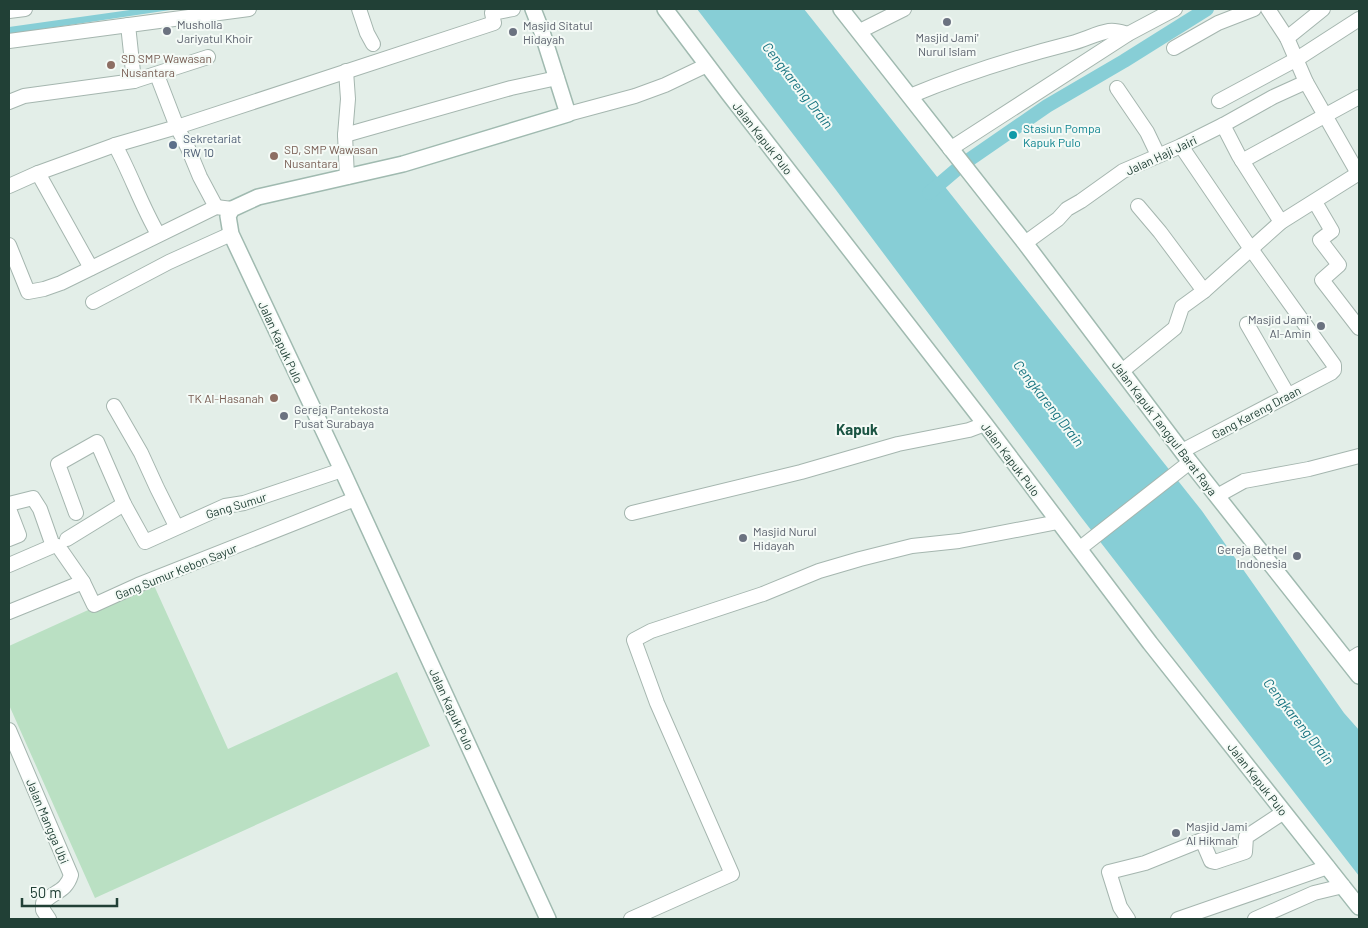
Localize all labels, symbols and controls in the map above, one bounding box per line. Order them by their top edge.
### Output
marker: Masjid Jami' Nurul Islam [941,16,953,28]
place label: Musholla Jariyatul Khoir [177,17,253,45]
place label: Masjid Sitatul Hidayah [523,18,593,46]
marker: Musholla Jariyatul Khoir [161,25,173,37]
marker: Masjid Sitatul Hidayah [507,26,519,38]
place label: Masjid Jami' Nurul Islam [915,30,979,58]
water label: Cengkareng Drain [759,38,837,132]
place label: SD SMP Wawasan Nusantara [121,51,212,79]
marker: SD SMP Wawasan Nusantara [105,59,117,71]
street label: Jalan Kapuk Pulo [730,99,796,177]
place label: Stasiun Pompa Kapuk Pulo [1023,121,1101,149]
marker: Stasiun Pompa Kapuk Pulo [1007,129,1019,141]
place label: Sekretariat RW 10 [183,131,241,159]
street label: Jalan Haji Jairi [1123,132,1199,178]
marker: Sekretariat RW 10 [167,139,179,151]
place label: SD, SMP Wawasan Nusantara [284,142,378,170]
marker: SD, SMP Wawasan Nusantara [268,150,280,162]
street label: Jalan Kapuk Pulo [256,299,306,385]
place label: Masjid Jami' Al-Amin [1248,312,1311,340]
marker: Masjid Jami' Al-Amin [1315,320,1327,332]
water label: Cengkareng Drain [1010,356,1088,450]
street label: Jalan Kapuk Tanggul Barat Raya [1110,358,1220,498]
street label: Gang Kareng Draan [1209,383,1303,441]
place label: TK Al-Hasanah [188,391,264,405]
marker: TK Al-Hasanah [268,392,280,404]
place label: Gereja Pantekosta Pusat Surabaya [294,402,389,430]
marker: Gereja Pantekosta Pusat Surabaya [278,410,290,422]
street label: Jalan Kapuk Pulo [979,419,1043,499]
district label: Kapuk [836,420,878,438]
street label: Gang Sumur [204,489,269,521]
place label: Masjid Nurul Hidayah [753,524,817,552]
marker: Masjid Nurul Hidayah [737,532,749,544]
street label: Gang Sumur Kebon Sayur [113,540,239,602]
place label: Gereja Bethel Indonesia [1217,542,1287,570]
marker: Gereja Bethel Indonesia [1291,550,1303,562]
street label: Jalan Kapuk Pulo [427,666,477,752]
water label: Cengkareng Drain [1260,674,1338,768]
street label: Jalan Kapuk Pulo [1225,740,1291,818]
street label: Jalan Mangga Ubi [24,776,72,866]
place label: Masjid Jami Al Hikmah [1186,819,1247,847]
marker: Masjid Jami Al Hikmah [1170,827,1182,839]
scale bar [22,876,118,908]
text: 50 m [30,883,62,901]

